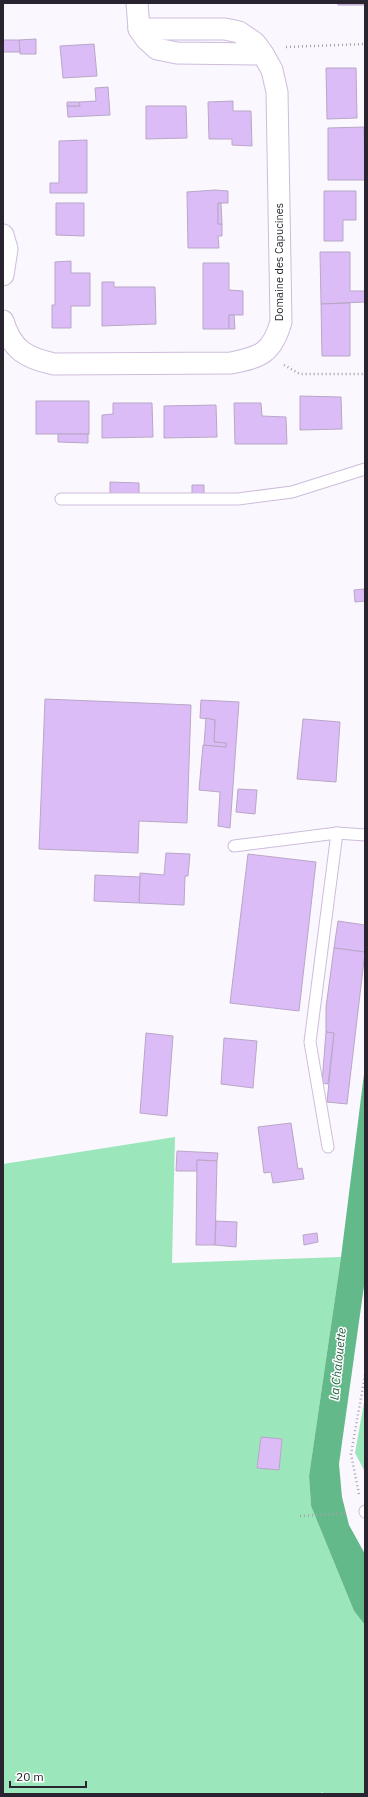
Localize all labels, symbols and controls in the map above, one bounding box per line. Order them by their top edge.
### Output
street label: Domaine des Capucines [272,203,286,321]
water label: La Chalouette [326,1327,349,1401]
scale bar [10,1763,86,1789]
text: 20 m [16,1769,44,1784]

